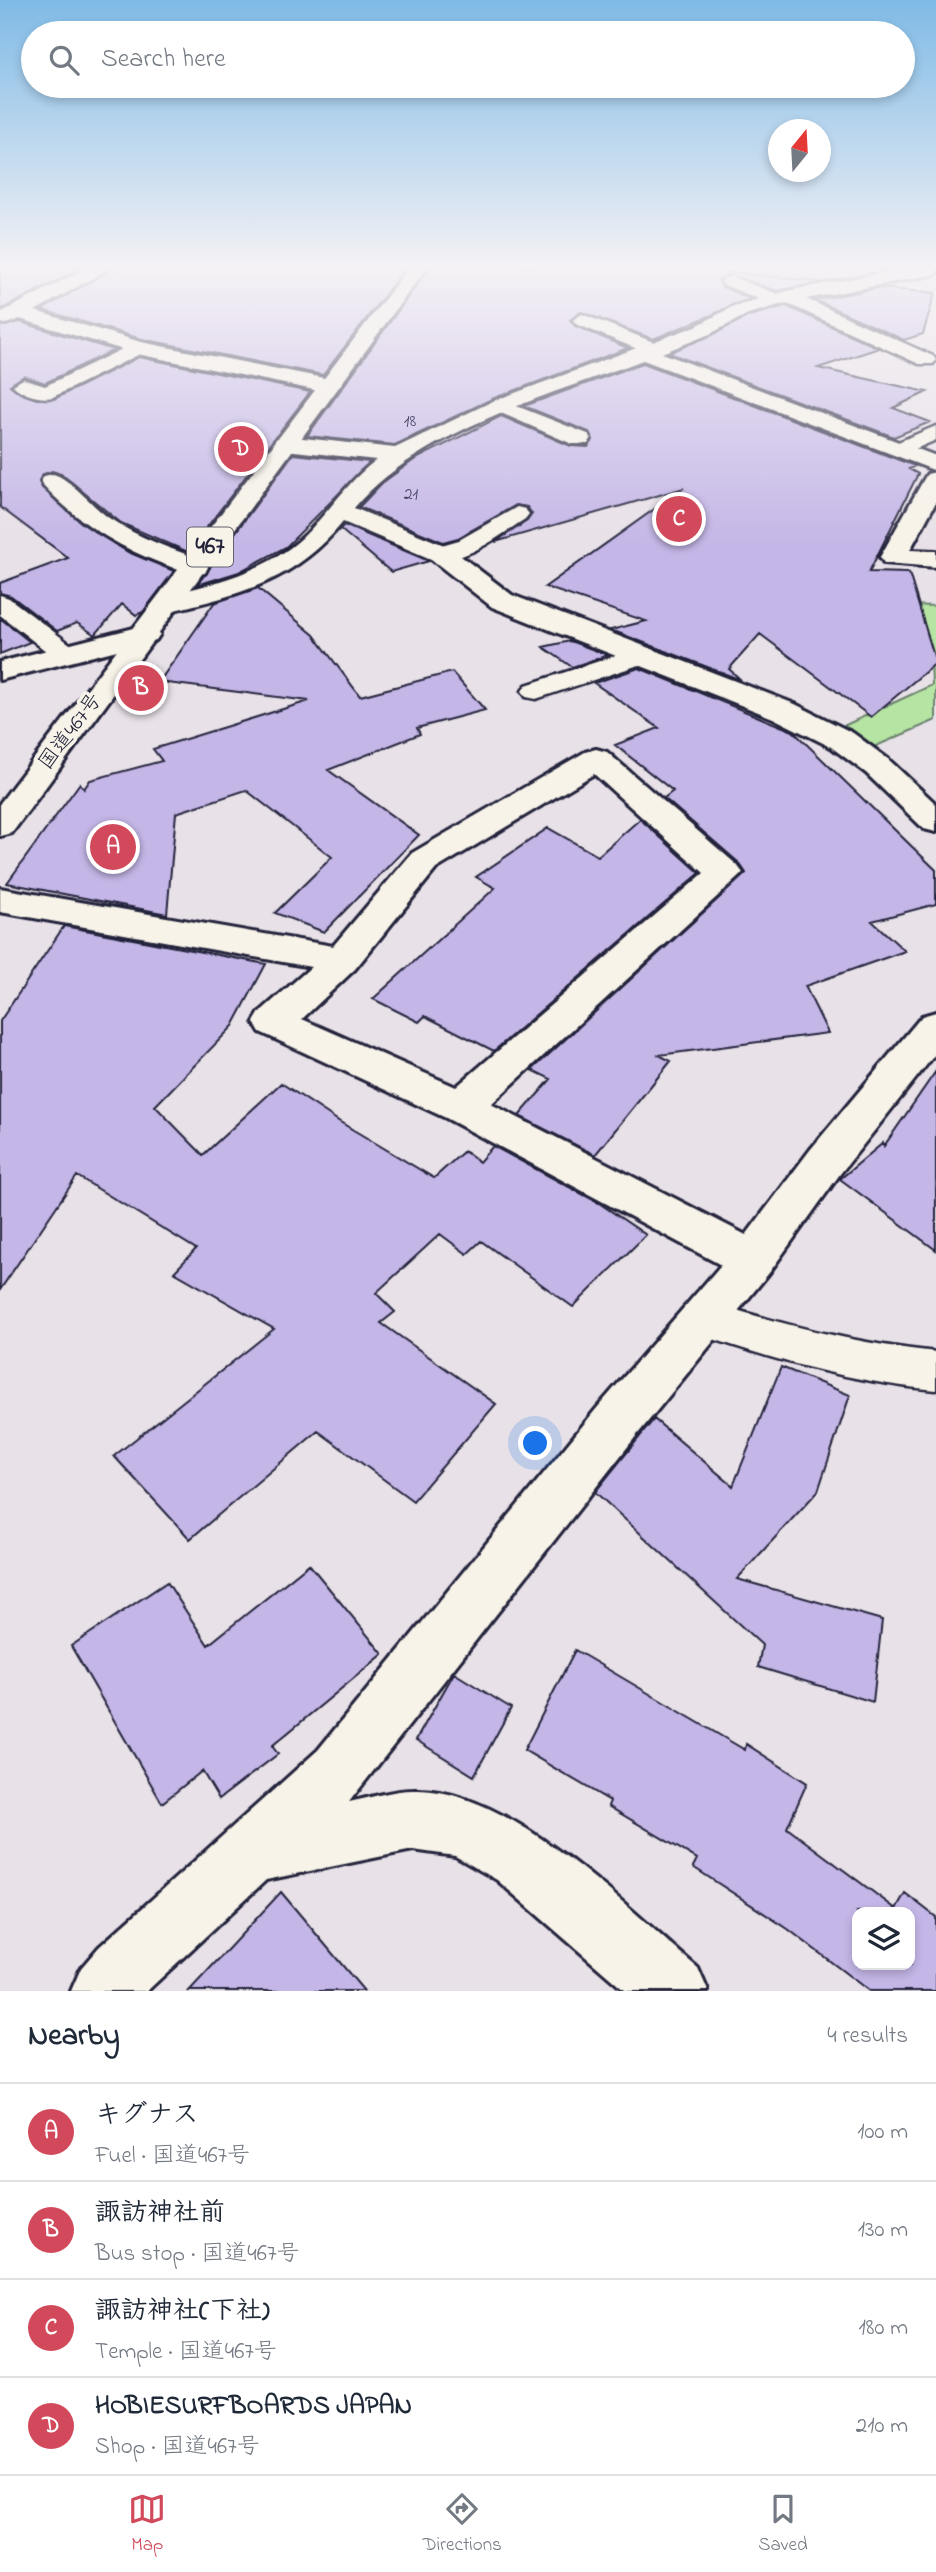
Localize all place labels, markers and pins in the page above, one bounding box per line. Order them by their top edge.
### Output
pin: D [218,423,264,475]
pin: C [656,493,702,545]
pin: B [118,662,164,714]
pin: A [90,821,136,873]

